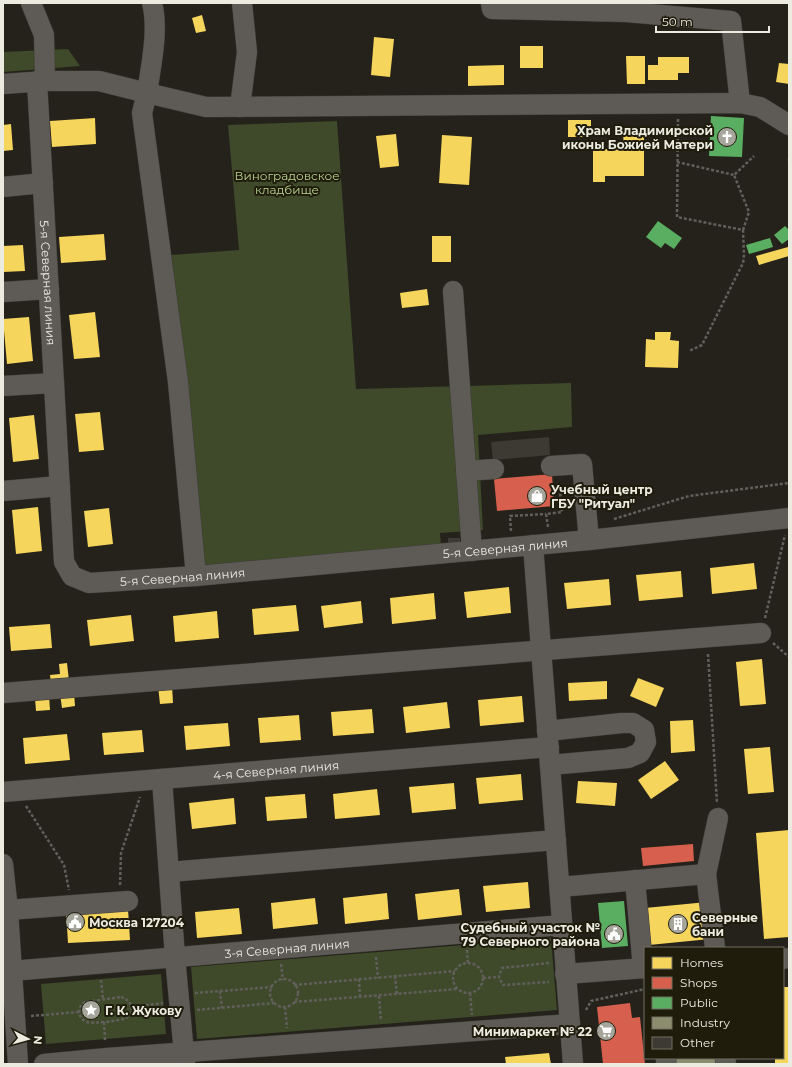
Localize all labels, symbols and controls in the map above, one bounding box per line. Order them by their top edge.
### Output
scale bar [656,8,769,34]
text: 50 m [662,14,693,29]
place label: Храм Владимирской иконы Божией Матери [562,123,713,152]
church icon: Храм Владимирской иконы Божией Матери [716,126,738,148]
park label: Виноградовское кладбище [234,168,340,197]
street label: 5-я Северная линия [37,220,59,346]
place label: Учебный центр ГБУ "Ритуал" [551,482,652,511]
shop icon: Учебный центр ГБУ "Ритуал" [526,485,548,507]
street label: 5-я Северная линия [442,534,568,561]
street label: 5-я Северная линия [120,564,246,588]
street label: 4-я Северная линия [212,757,340,782]
place label: Северные бани [692,910,758,939]
public building icon: Москва 127204 [64,911,86,933]
building icon: Северные бани [667,913,689,935]
place label: Москва 127204 [89,915,185,930]
place label: Судебный участок № 79 Северного района [461,920,600,949]
public building icon: Судебный участок № 79 Северного района [603,923,625,945]
street label: 3-я Северная линия [224,935,350,961]
legend [644,947,784,1059]
text: Homes [680,955,723,970]
text: Shops [680,975,717,990]
text: Public [680,995,718,1010]
place icon: Г. К. Жукову [80,999,102,1021]
place label: Г. К. Жукову [105,1003,183,1018]
text: Industry [680,1015,730,1030]
north arrow [8,1019,48,1059]
supermarket icon: Минимаркет № 22 [595,1020,617,1042]
place label: Минимаркет № 22 [473,1024,592,1039]
text: N [31,1035,45,1045]
text: Other [680,1035,715,1050]

